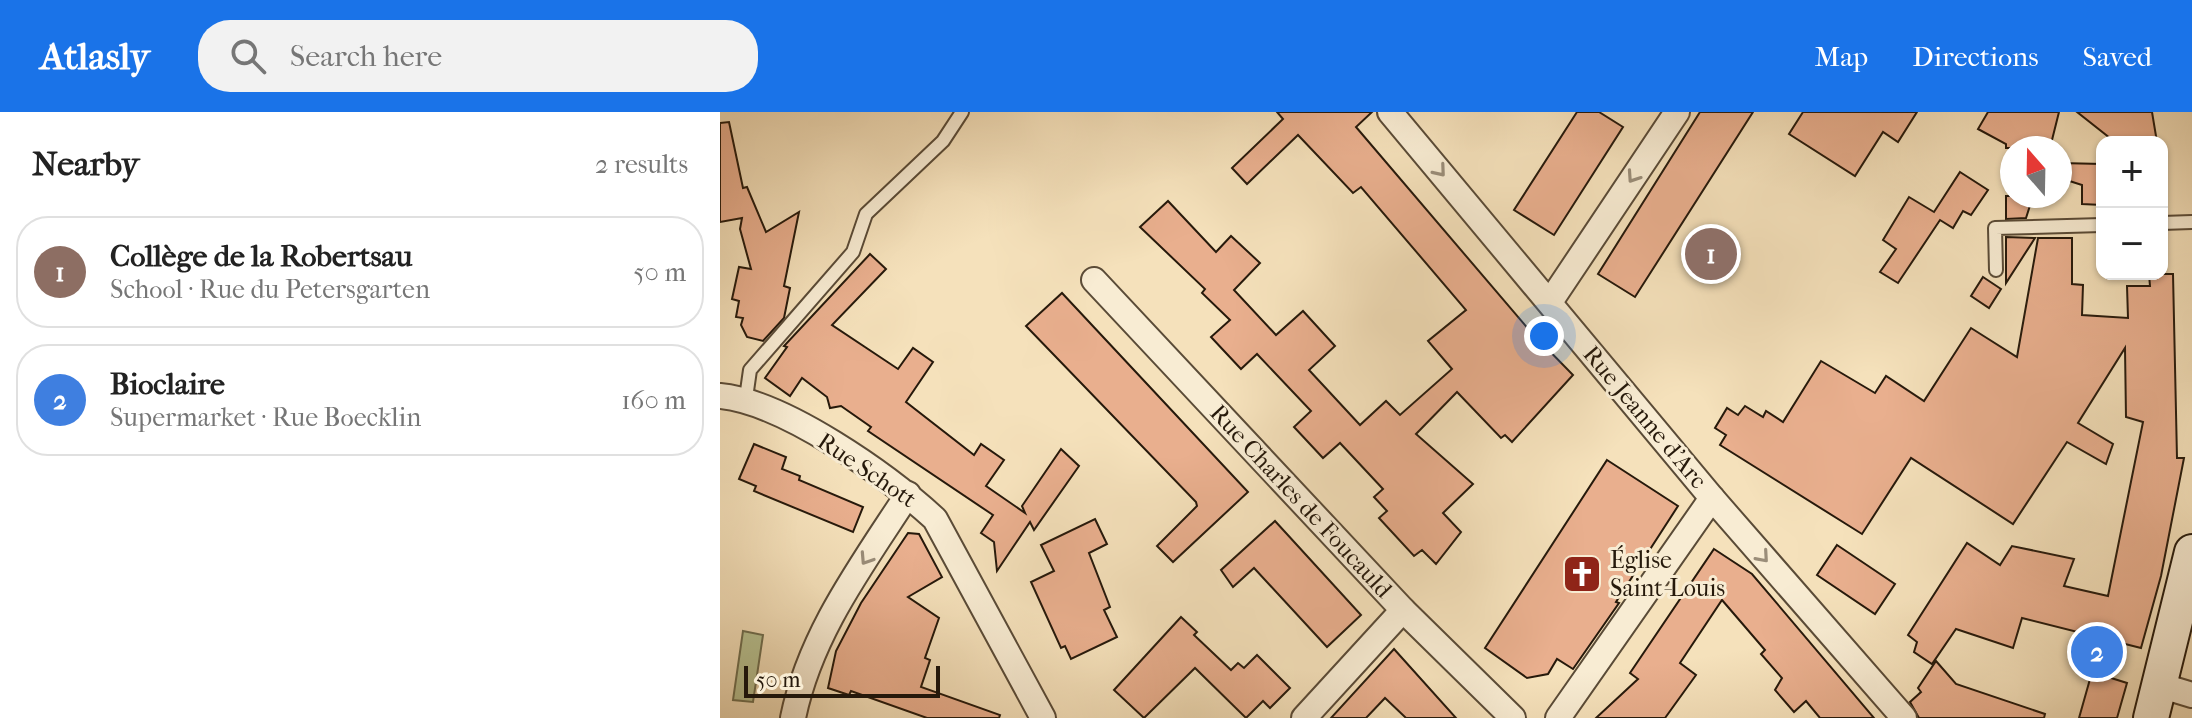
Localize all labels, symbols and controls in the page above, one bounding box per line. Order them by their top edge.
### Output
search box [198,20,758,92]
text: Atlasly [40,34,150,79]
icon: search [226,34,270,78]
text: Search here [290,39,442,74]
text: Map [1815,40,1868,73]
text: Directions [1912,40,2039,73]
text: Saved [2083,40,2152,73]
north arrow [2000,136,2072,208]
map controls [2096,136,2168,280]
button: + [2096,136,2168,208]
text: Nearby [32,144,139,184]
text: 2 results [595,149,688,180]
one-way arrow [1430,162,1445,177]
one-way arrow [1628,168,1643,183]
button: − [2096,208,2168,280]
pin: 1 [1685,224,1737,284]
text: Collège de la Robertsau [110,239,412,274]
text: 1 [55,257,65,288]
text: 50 m [633,257,686,288]
text: School · Rue du Petersgarten [110,274,430,305]
your location [1524,316,1564,356]
street label: Rue Jeanne d'Arc [1577,340,1713,494]
text: Bioclaire [110,367,225,402]
text: 2 [53,385,67,416]
text: 160 m [621,385,686,416]
street label: Rue Charles de Foucauld [1204,399,1398,604]
text: Supermarket · Rue Boecklin [110,402,421,433]
street label: Rue Schott [812,427,922,513]
place label: Église Saint-Louis [1610,545,1725,602]
one-way arrow [1753,547,1768,562]
one-way arrow [860,551,875,565]
church icon: Église Saint-Louis [1561,553,1603,595]
pin: 2 [2071,622,2123,682]
scale bar [744,662,940,698]
text: 50 m [756,667,801,693]

